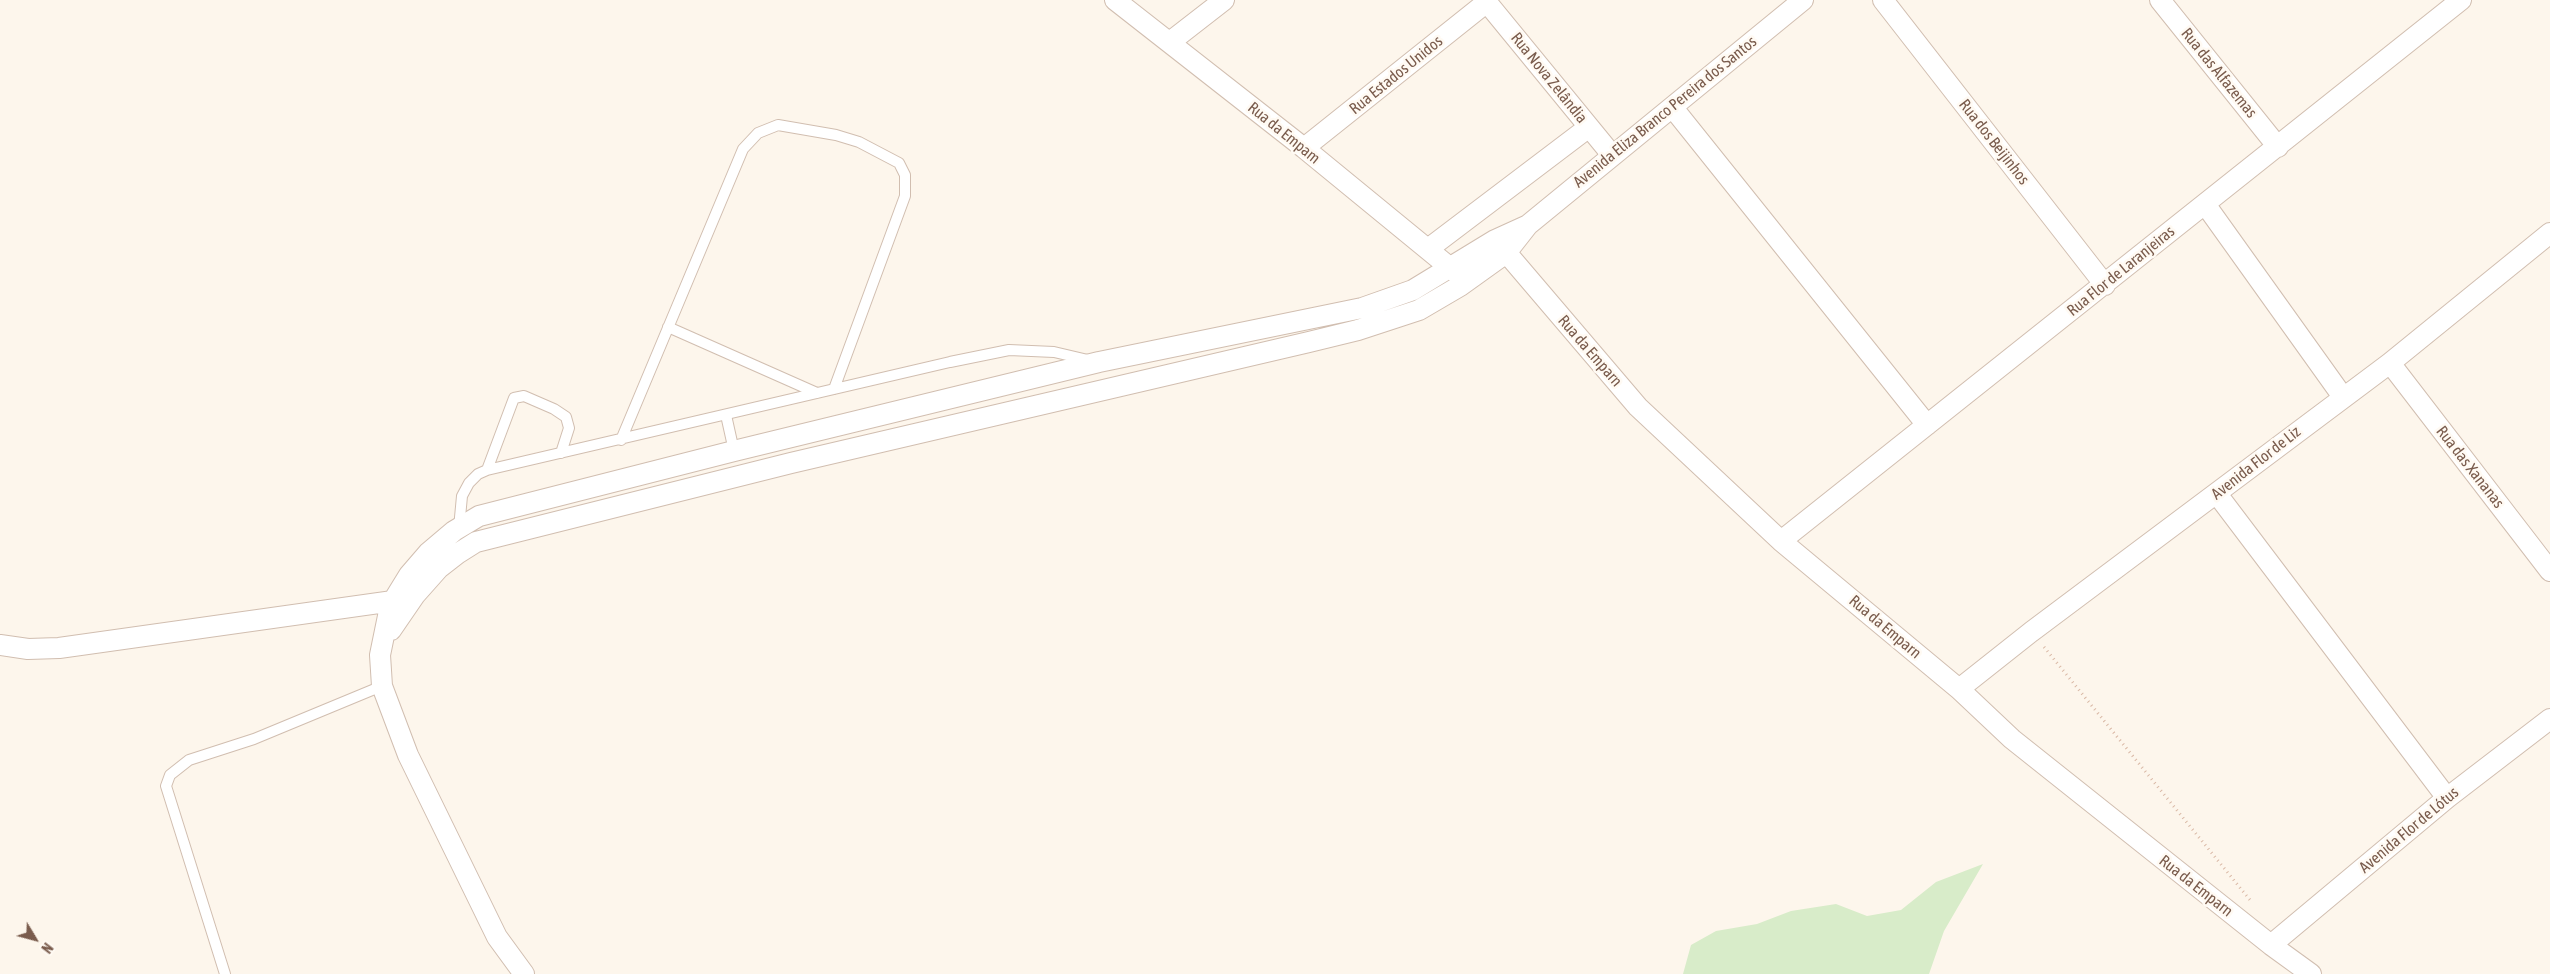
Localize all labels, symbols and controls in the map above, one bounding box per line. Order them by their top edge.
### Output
street label: Rua das Alfazemas [2177,24,2261,122]
street label: Rua Nova Zelândia [1507,29,1591,127]
street label: Rua Estados Unidos [1345,32,1447,118]
street label: Avenida Eliza Branco Pereira dos Santos [1569,32,1761,192]
street label: Rua dos Beijinhos [1955,96,2033,188]
street label: Rua da Empam [1244,98,1324,168]
street label: Rua Flor de Laranjeiras [2063,222,2179,320]
street label: Rua da Emparn [1554,311,1626,391]
street label: Avenida Flor de Liz [2208,422,2304,504]
street label: Rua das Xananas [2432,422,2508,512]
street label: Rua da Emparn [1845,591,1925,663]
street label: Avenida Flor de Lótus [2355,783,2463,877]
street label: Rua da Emparn [2155,851,2237,921]
north arrow [10,914,60,964]
text: N [38,940,56,956]

